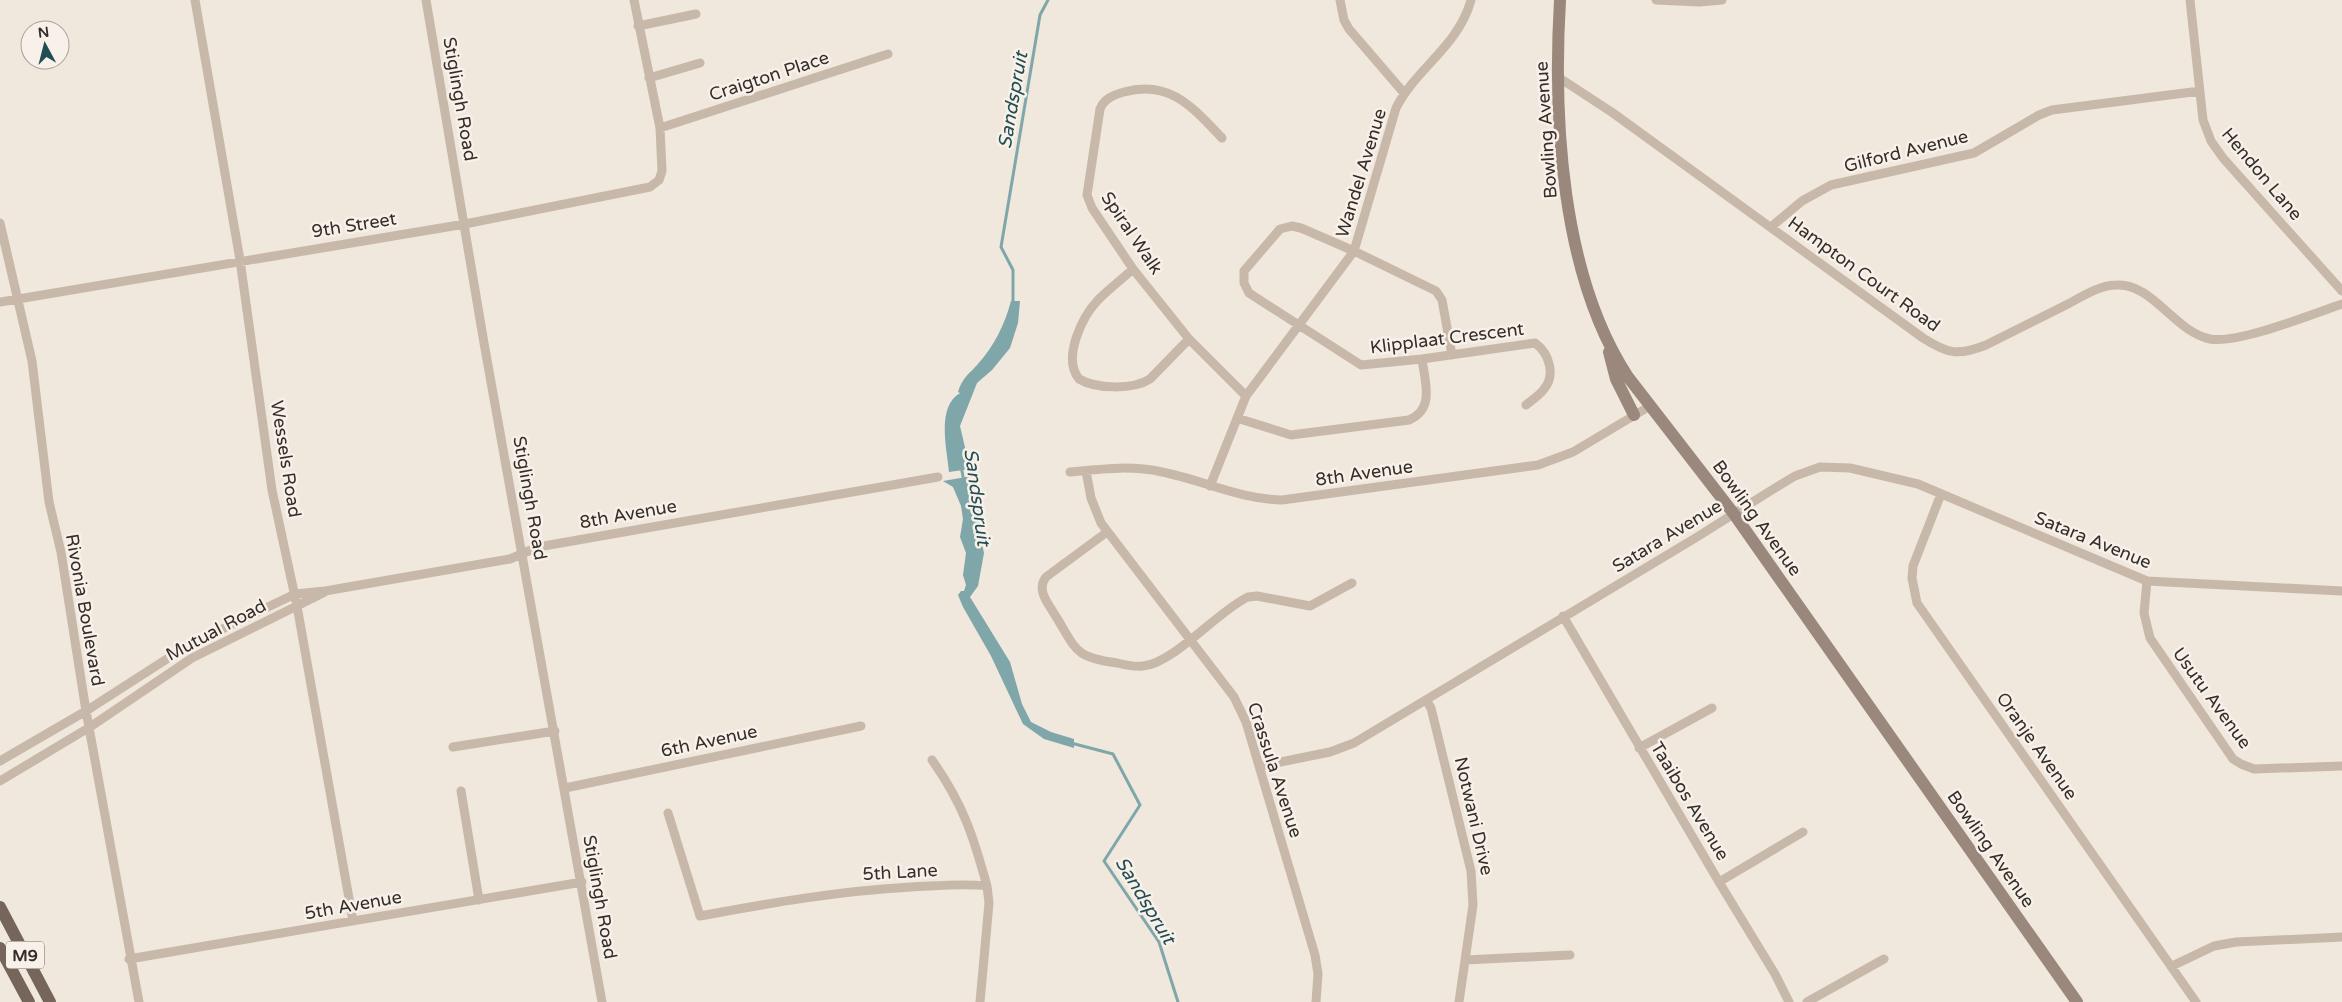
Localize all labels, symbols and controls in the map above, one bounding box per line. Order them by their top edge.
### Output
north arrow [20,20,70,70]
text: N [37,23,50,42]
street label: Stiglingh Road [438,35,482,163]
street label: Craigton Place [706,46,832,106]
water label: Sandspruit [994,47,1033,150]
street label: Bowling Avenue [1530,60,1562,200]
street label: Wandel Avenue [1331,106,1391,240]
street label: Hendon Lane [2217,123,2307,225]
street label: Gilford Avenue [1842,125,1970,177]
street label: Spiral Walk [1096,188,1168,279]
street label: 9th Street [310,207,398,243]
street label: Hampton Court Road [1784,211,1944,337]
street label: Klipplaat Crescent [1369,318,1525,358]
street label: Wessels Road [266,399,306,519]
street label: Stiglingh Road [508,434,552,562]
water label: Sandspruit [959,447,995,550]
street label: 8th Avenue [1314,455,1414,491]
street label: Bowling Avenue [1708,456,1806,580]
street label: 8th Avenue [578,495,678,533]
street label: Satara Avenue [1608,495,1726,577]
street label: Satara Avenue [2031,507,2155,573]
street label: Rivonia Boulevard [61,532,109,688]
street label: Mutual Road [162,594,270,666]
street label: Usutu Avenue [2168,643,2256,753]
street label: Oranje Avenue [1992,688,2082,804]
street label: Crassula Avenue [1243,699,1307,841]
street label: 6th Avenue [659,720,759,762]
street label: Taaibos Avenue [1646,738,1734,864]
street label: Notwani Drive [1450,755,1498,877]
street label: Bowling Avenue [1942,786,2040,912]
street label: Stiglingh Road [578,833,622,961]
water label: Sandspruit [1111,853,1181,950]
street label: 5th Lane [862,859,938,885]
street label: 5th Avenue [303,886,403,924]
road number: M9 [6,942,44,968]

